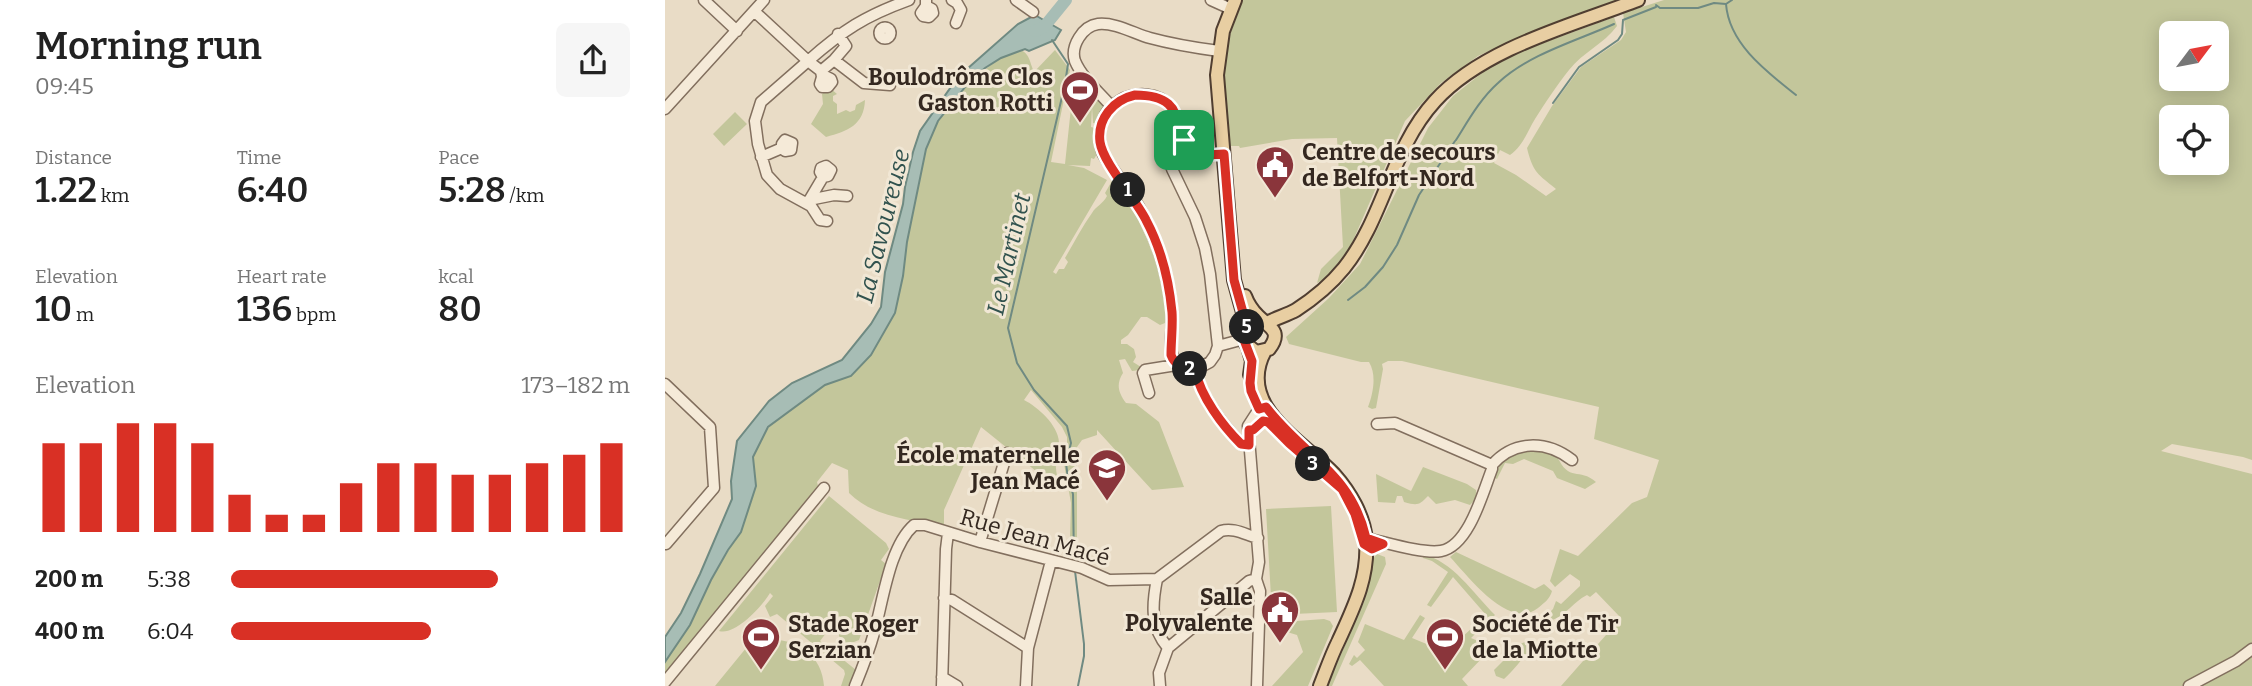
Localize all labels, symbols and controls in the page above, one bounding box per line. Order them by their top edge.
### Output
north arrow [2159,21,2229,91]
map controls [2159,21,2229,175]
text: Morning run [35,23,262,69]
button: share [556,23,630,97]
place label: Boulodrôme Clos Gaston Rotti [868,63,1053,117]
sports icon: Boulodrôme Clos Gaston Rotti [1059,69,1101,124]
text: 09:45 [35,72,94,100]
button: locate [2159,105,2229,175]
pin [1154,110,1214,170]
icon: arrive [1165,121,1203,159]
place label: Centre de secours de Belfort-Nord [1302,138,1496,192]
public building icon: Centre de secours de Belfort-Nord [1254,144,1296,199]
text: Distance [35,146,112,169]
text: Time [237,146,282,169]
text: Pace [438,146,479,169]
water label: La Savoureuse [850,146,916,306]
text: 1.22 [35,169,97,211]
text: 6:40 [237,169,309,211]
text: 5:28 [438,169,506,211]
pin: 1 [1111,172,1145,208]
text: 1 [1123,178,1132,201]
text: km [97,184,129,207]
text: /km [506,184,544,207]
water label: Le Martinet [981,190,1037,318]
text: Elevation [35,265,118,288]
text: Heart rate [237,265,327,288]
text: kcal [438,265,474,288]
text: 10 [35,288,72,330]
text: 136 [237,288,292,330]
text: 80 [438,288,482,330]
text: m [72,303,94,326]
text: bpm [292,303,336,326]
pin: 5 [1229,310,1265,344]
text: 5 [1241,315,1252,338]
pin: 2 [1173,352,1207,386]
text: 2 [1184,357,1195,380]
text: Elevation [35,371,135,399]
text: 173–182 m [521,371,630,399]
place label: École maternelle Jean Macé [897,439,1080,495]
school or university icon: École maternelle Jean Macé [1086,447,1128,502]
pin: 3 [1295,447,1331,482]
text: 3 [1307,452,1318,475]
street label: Rue Jean Macé [957,502,1113,572]
text: 200 m [35,565,103,593]
text: 5:38 [147,565,191,593]
place label: Salle Polyvalente [1125,583,1253,637]
public building icon: Salle Polyvalente [1259,589,1301,644]
place label: Stade Roger Serzian [788,610,919,664]
place label: Société de Tir de la Miotte [1472,610,1619,664]
sports icon: Stade Roger Serzian [740,616,782,671]
sports icon: Société de Tir de la Miotte [1424,616,1466,671]
text: 400 m [35,617,104,645]
text: 6:04 [147,617,194,645]

